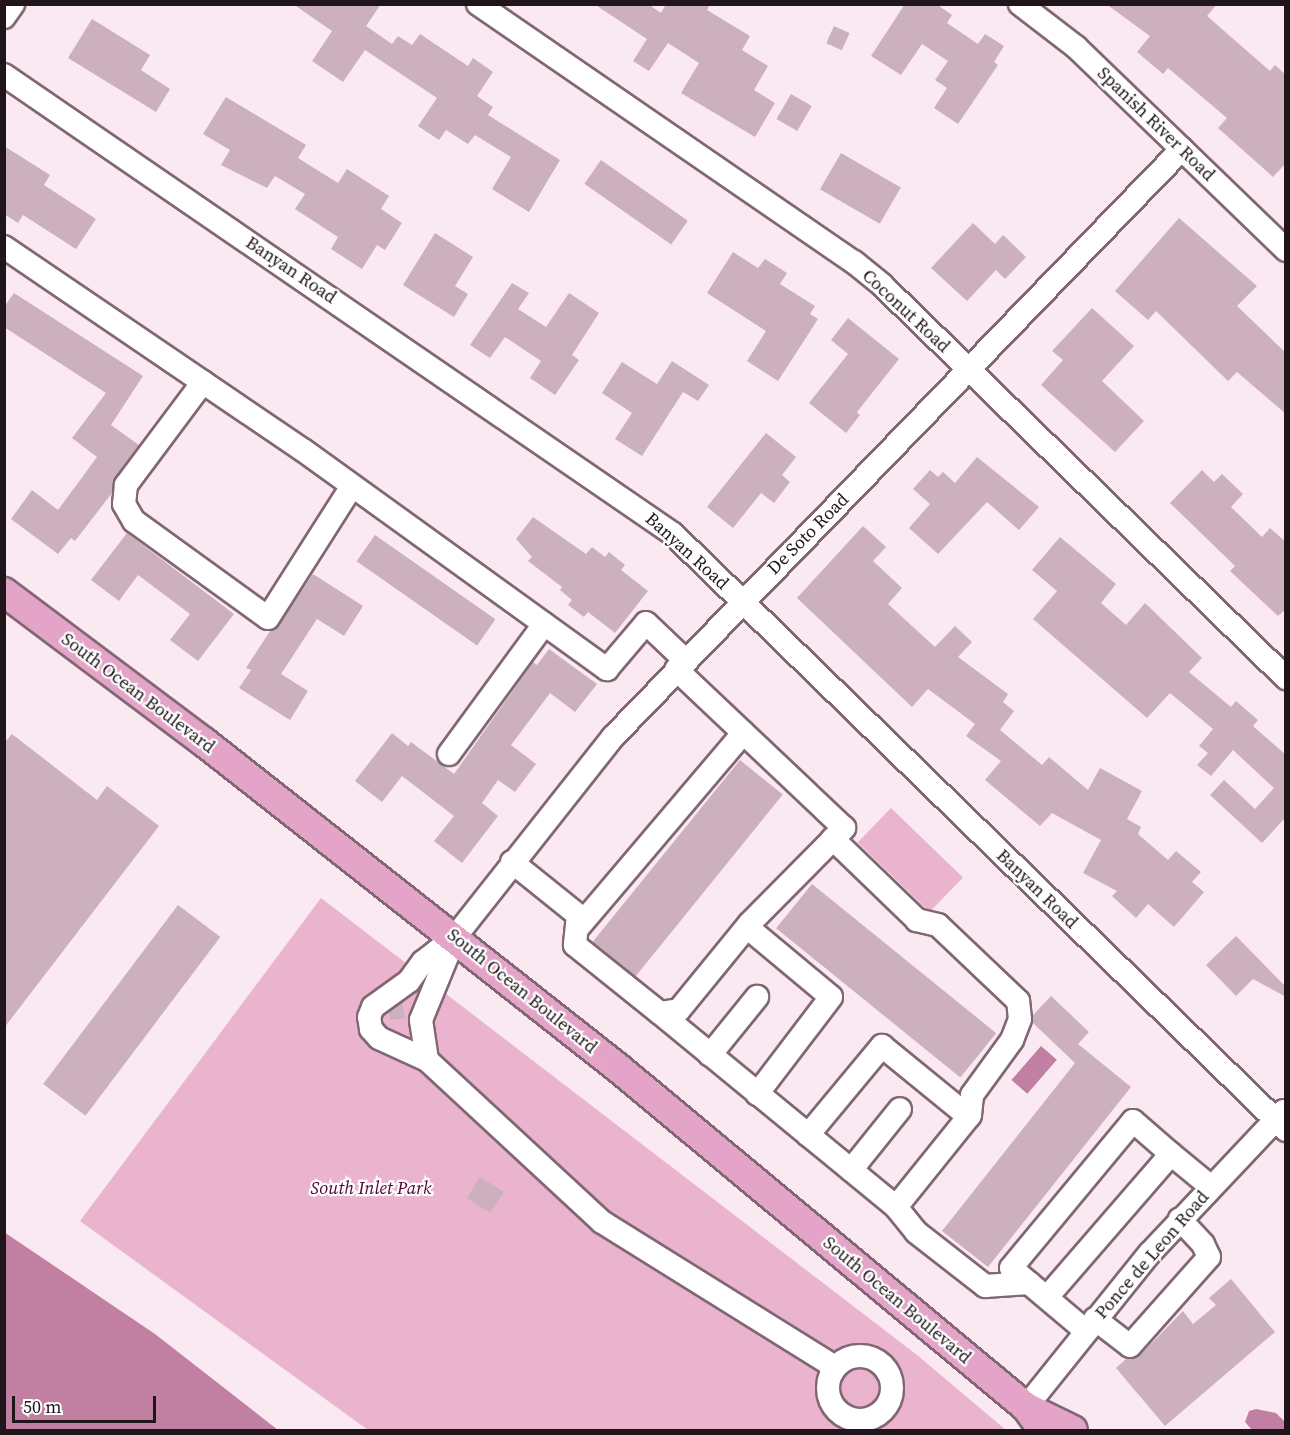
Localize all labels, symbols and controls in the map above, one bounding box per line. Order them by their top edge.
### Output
street label: Spanish River Road [1093,62,1219,186]
street label: Banyan Road [242,232,340,308]
street label: Coconut Road [858,265,954,357]
street label: De Soto Road [763,489,853,579]
street label: Banyan Road [641,508,733,594]
street label: South Ocean Boulevard [57,628,219,758]
street label: Banyan Road [992,845,1082,933]
street label: South Ocean Boulevard [443,924,601,1058]
park label: South Inlet Park [311,1177,431,1199]
street label: Ponce de Leon Road [1091,1187,1213,1323]
street label: South Ocean Boulevard [819,1232,975,1368]
scale bar [15,1384,159,1422]
text: 50 m [23,1394,61,1419]

